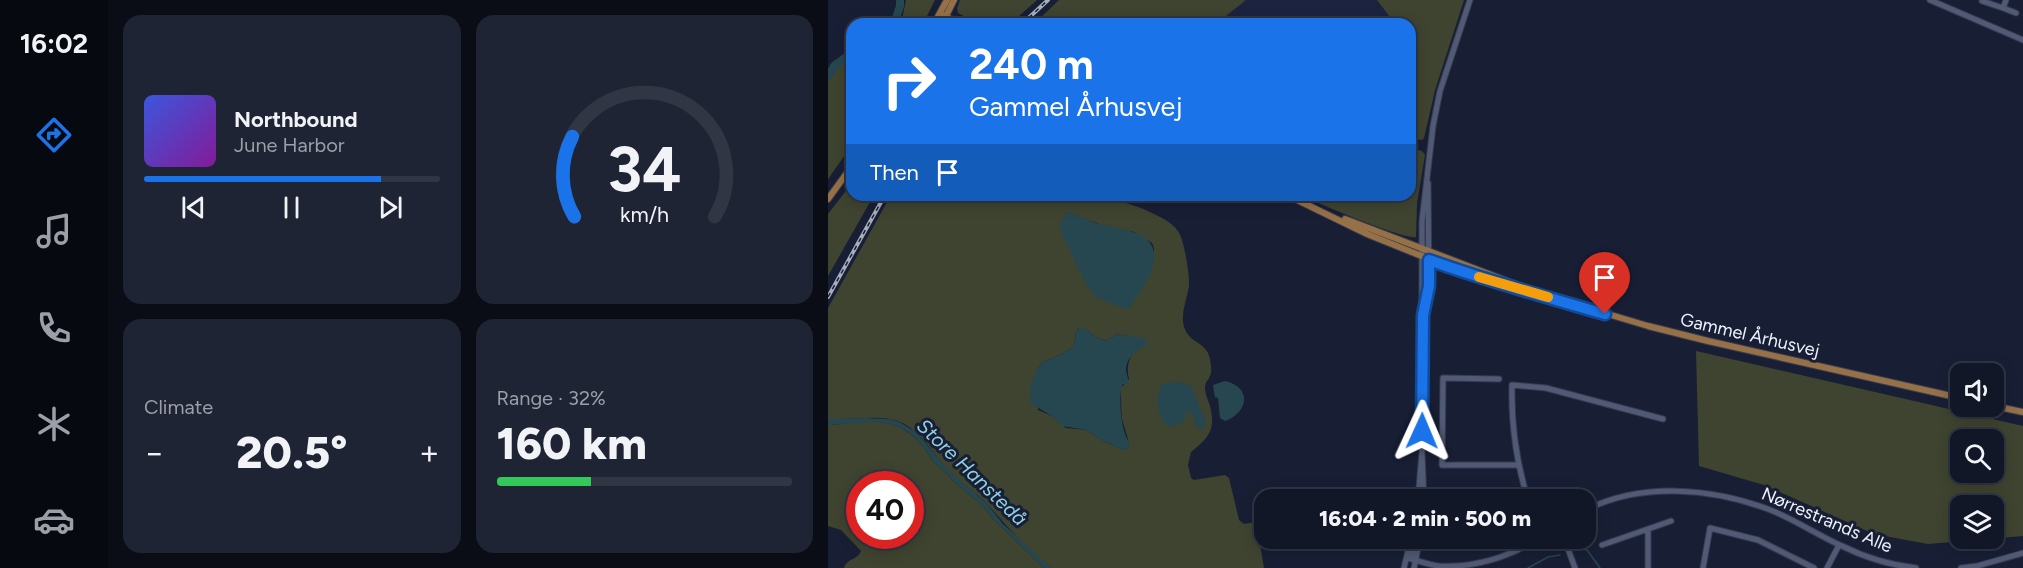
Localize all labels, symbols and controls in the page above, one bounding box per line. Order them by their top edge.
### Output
text: 16:02 [20,27,88,60]
text: 240 m [969,39,1094,90]
icon: right [870,42,948,120]
text: Gammel Århusvej [969,90,1182,123]
text: Northbound [234,106,358,133]
icon: directions [33,114,75,156]
text: 34 [607,132,681,207]
text: June Harbor [234,133,345,157]
icon: arrive [931,156,964,189]
text: Then [870,159,919,186]
icon: previous [177,191,210,224]
icon: pause [275,191,308,224]
icon: next [374,191,407,224]
text: km/h [620,202,669,227]
icon: music [33,210,75,252]
pin [1579,252,1630,314]
icon: arrive [1588,261,1621,294]
icon: phone [33,307,75,349]
street label: Gammel Århusvej [1678,308,1822,362]
map controls [1950,363,2004,549]
button: sound [1950,363,2004,417]
text: Range · 32% [497,386,606,410]
text: Climate [144,395,213,419]
position arrow [1390,399,1454,463]
icon: climate [33,403,75,445]
water label: Store Hanstedå [912,413,1032,531]
text: 160 km [497,416,647,470]
text: 20.5° [236,425,347,479]
button: search [1950,429,2004,483]
text: − [144,433,165,472]
text: + [419,433,440,472]
speed limit sign: 40 [846,471,924,549]
street label: Nørrestrands Alle [1758,482,1896,558]
button: layers [1950,495,2004,549]
icon: car [33,499,75,541]
text: 16:04 · 2 min · 500 m [1319,505,1531,532]

